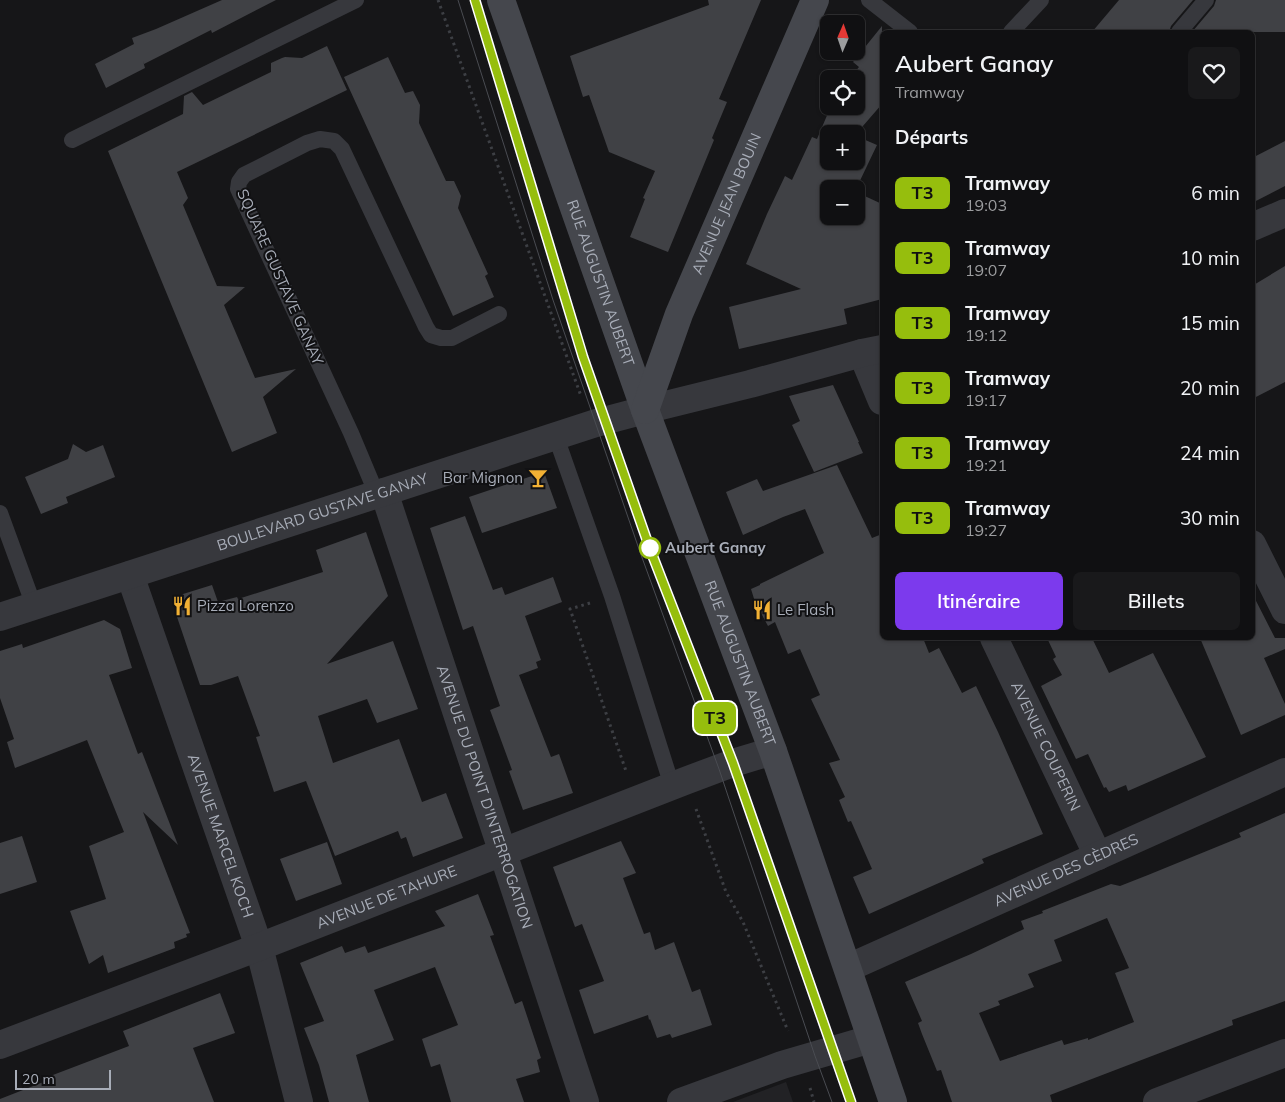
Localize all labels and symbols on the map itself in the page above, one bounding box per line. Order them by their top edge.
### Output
north arrow [820,15,865,60]
street label: AVENUE JEAN BOUIN [687,130,765,277]
street label: SQUARE GUSTAVE GANAY [233,186,328,369]
street label: RUE AUGUSTIN AUBERT [563,197,639,369]
bar icon: Bar Mignon [527,467,549,489]
street label: BOULEVARD GUSTAVE GANAY [214,468,431,555]
place label: Bar Mignon [443,468,523,487]
marker: Aubert Ganay [639,537,661,559]
place label: Aubert Ganay [665,538,766,557]
street label: RUE AUGUSTIN AUBERT [701,578,780,748]
restaurant icon: Pizza Lorenzo [171,595,193,617]
place label: Pizza Lorenzo [197,596,294,615]
restaurant icon: Le Flash [751,599,773,621]
place label: Le Flash [777,600,834,619]
street label: AVENUE DU POINT D'INTERROGATION [433,663,537,931]
street label: AVENUE COUPERIN [1007,678,1085,814]
line badge: T3 [692,702,738,734]
street label: AVENUE MARCEL KOCH [184,751,258,920]
street label: AVENUE DES CÈDRES [991,829,1141,910]
street label: AVENUE DE TAHURE [314,861,460,933]
scale bar [15,1067,111,1090]

